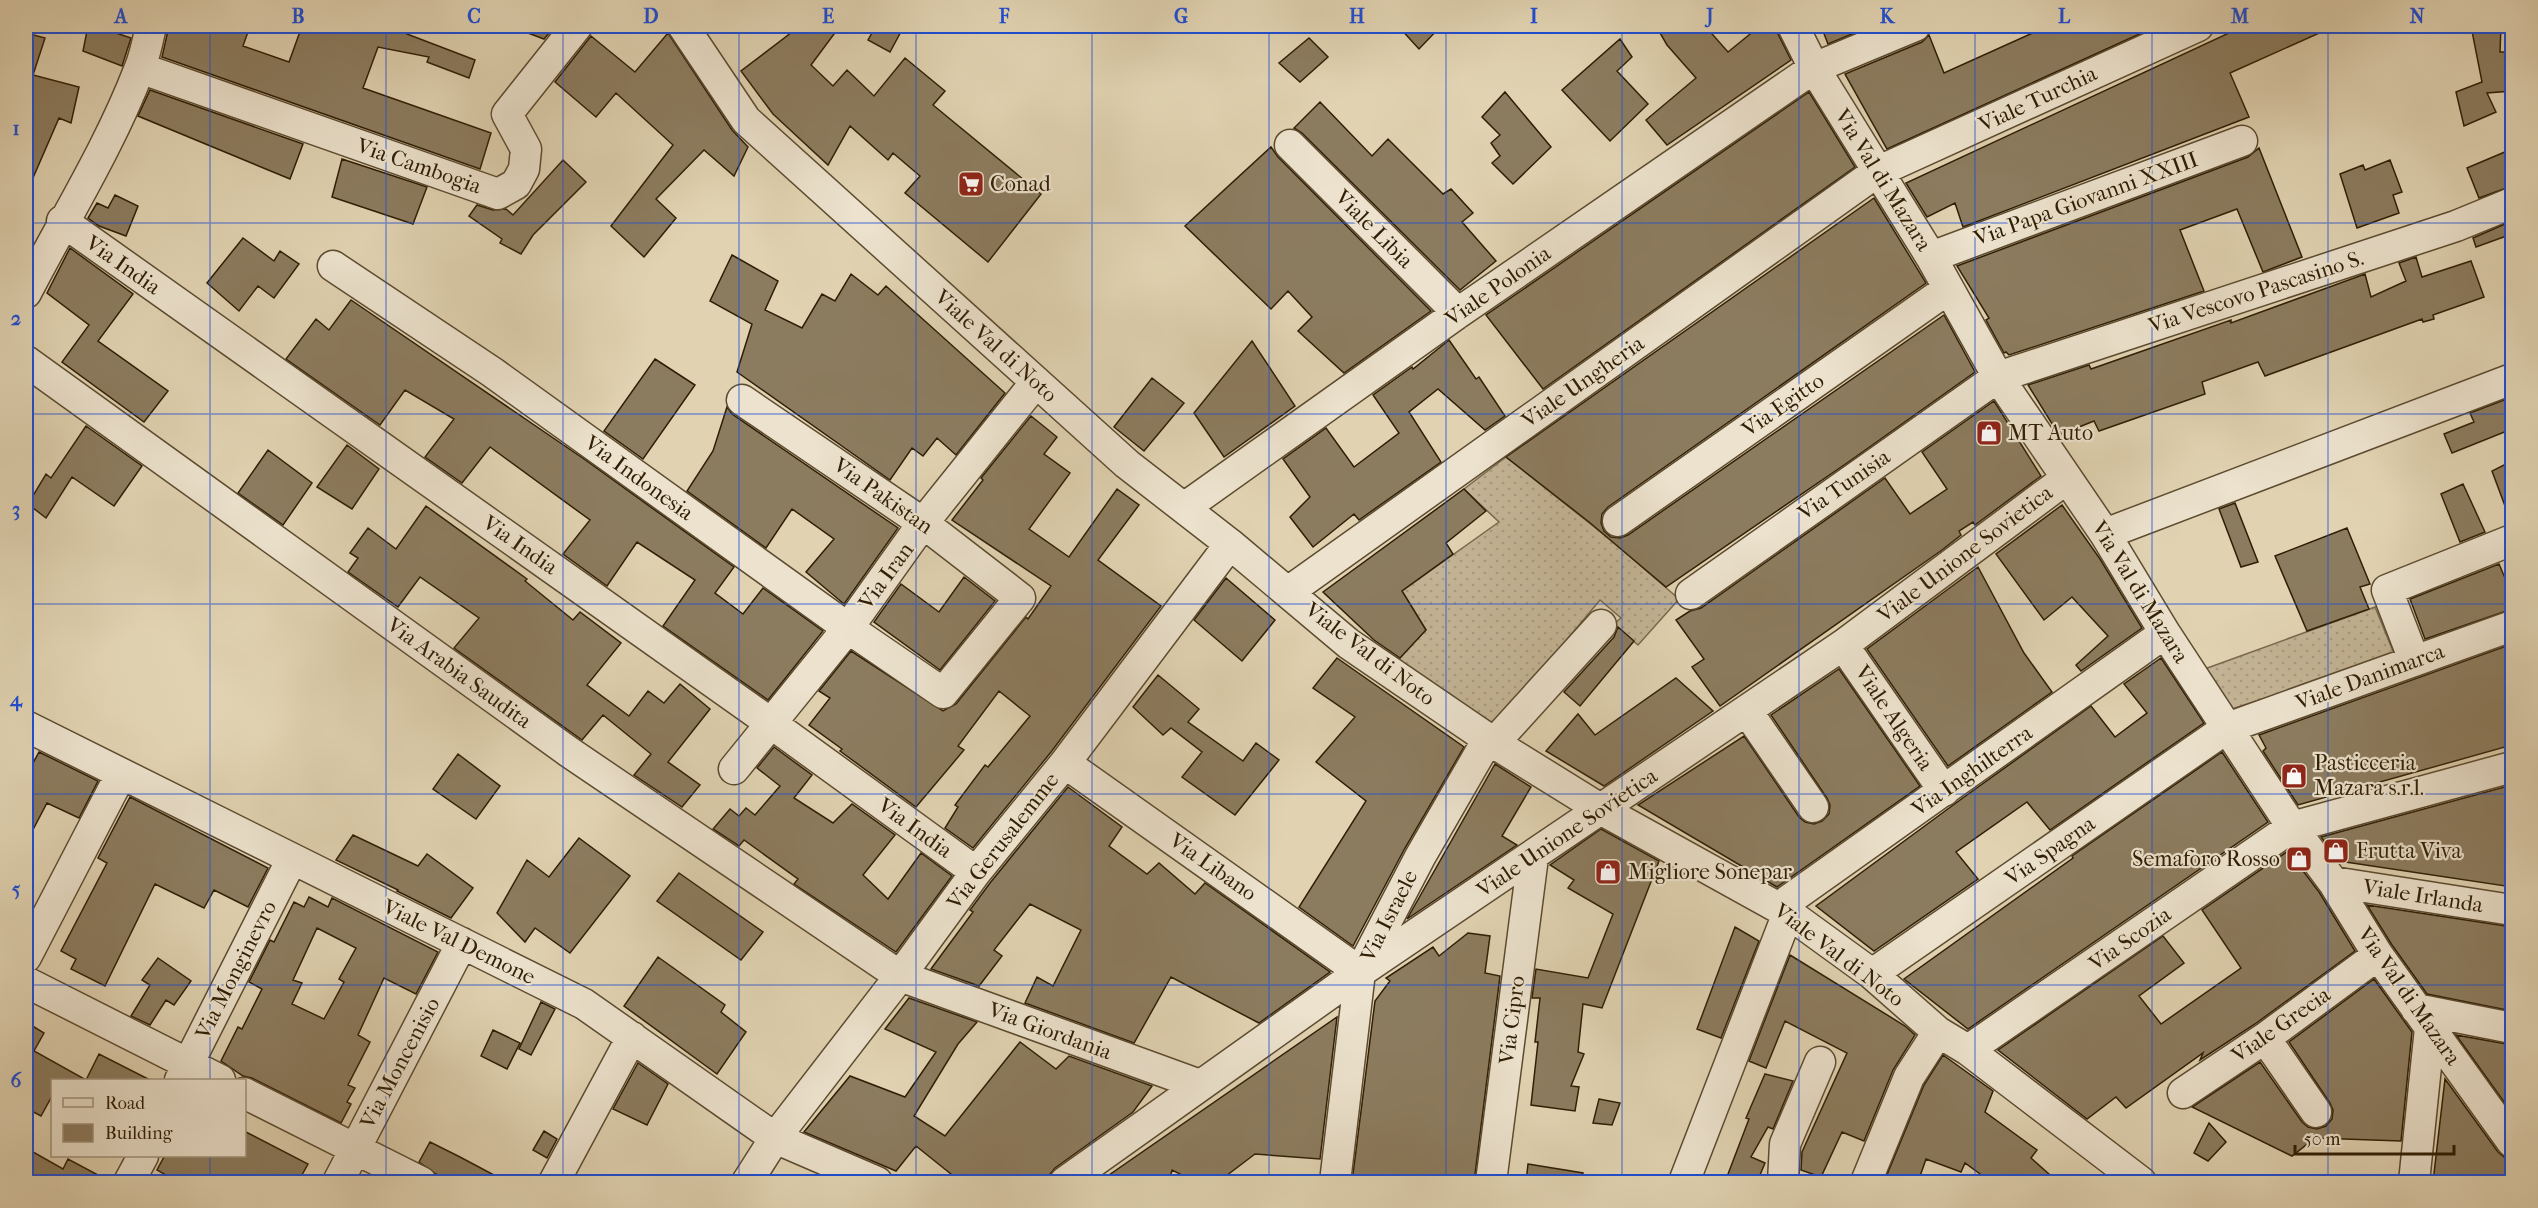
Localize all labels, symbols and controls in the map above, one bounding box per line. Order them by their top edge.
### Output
text: A [113,5,129,28]
text: B [291,5,305,28]
text: C [467,5,481,28]
text: D [643,5,659,28]
text: E [822,5,834,28]
text: F [998,5,1010,28]
text: G [1174,5,1188,28]
text: H [1349,5,1365,28]
text: I [1530,5,1538,28]
text: J [1704,5,1714,28]
text: K [1880,5,1896,28]
text: L [2058,5,2071,28]
text: M [2230,5,2250,28]
text: N [2409,5,2425,28]
street label: Viale Turchia [1974,60,2102,138]
street label: Via Val di Mazara [1828,103,1938,256]
text: 1 [12,117,20,140]
street label: Via Cambogia [352,132,485,200]
street label: Via Papa Giovanni XXIII [1969,146,2202,252]
supermarket icon: Conad [956,169,986,199]
place label: Conad [990,171,1052,197]
street label: Viale Libia [1329,184,1419,274]
street label: Via India [80,229,166,301]
street label: Viale Polonia [1440,240,1556,332]
street label: Via Vescovo Pascasino S. [2144,245,2367,339]
street label: Viale Val di Noto [929,283,1063,408]
text: 2 [11,307,21,330]
street label: Viale Ungheria [1516,330,1650,434]
street label: Via Egitto [1736,367,1829,443]
shop icon: MT Auto [1974,418,2004,448]
place label: MT Auto [2008,420,2093,446]
street label: Via Indonesia [579,429,699,527]
street label: Via Tunisia [1792,443,1896,527]
street label: Via Pakistan [827,452,938,540]
street label: Viale Unione Sovietica [1872,479,2058,629]
text: 3 [12,498,20,521]
street label: Via India [477,509,563,581]
street label: Via Val di Mazara [2085,515,2195,668]
street label: Via Iran [852,537,919,615]
street label: Viale Val di Noto [1299,596,1440,711]
street label: Via Arabia Saudita [381,611,537,735]
street label: Viale Danimarca [2291,638,2449,716]
street label: Viale Algeria [1849,660,1939,776]
text: 4 [9,688,23,712]
street label: Via Inghilterra [1906,719,2038,823]
place label: Pasticceria Mazara s.r.l. [2314,750,2424,801]
shop icon: Pasticceria Mazara s.r.l. [2279,761,2309,791]
street label: Viale Unione Sovietica [1471,762,1663,904]
street label: Via Gerusalemme [941,767,1065,915]
street label: Via India [872,792,958,864]
street label: Via Spagna [1999,810,2101,892]
street label: Via Libano [1163,827,1262,907]
shop icon: Frutta Viva [2321,836,2351,866]
place label: Frutta Viva [2356,838,2462,864]
shop icon: Semaforo Rosso [2284,844,2314,874]
place label: Semaforo Rosso [2132,846,2280,872]
shop icon: Migliore Sonepar [1593,857,1623,887]
place label: Migliore Sonepar [1628,859,1793,885]
street label: Via Israele [1354,866,1423,967]
street label: Viale Irlanda [2360,874,2486,918]
text: 5 [12,878,21,901]
street label: Viale Val Demone [377,893,540,990]
street label: Via Monginevro [189,896,282,1045]
street label: Viale Val di Noto [1768,897,1909,1012]
street label: Via Scozia [2083,901,2177,977]
street label: Via Val di Mazara [2351,921,2467,1071]
street label: Via Cipro [1494,974,1530,1067]
street label: Viale Grecia [2226,981,2336,1069]
street label: Via Moncenisio [354,993,445,1134]
street label: Via Giordania [984,996,1116,1066]
text: 6 [11,1069,23,1092]
legend [51,1079,246,1157]
text: Road [105,1093,145,1114]
scale bar [2295,1118,2454,1156]
text: Building [105,1123,173,1144]
text: 50 m [2304,1129,2341,1150]

